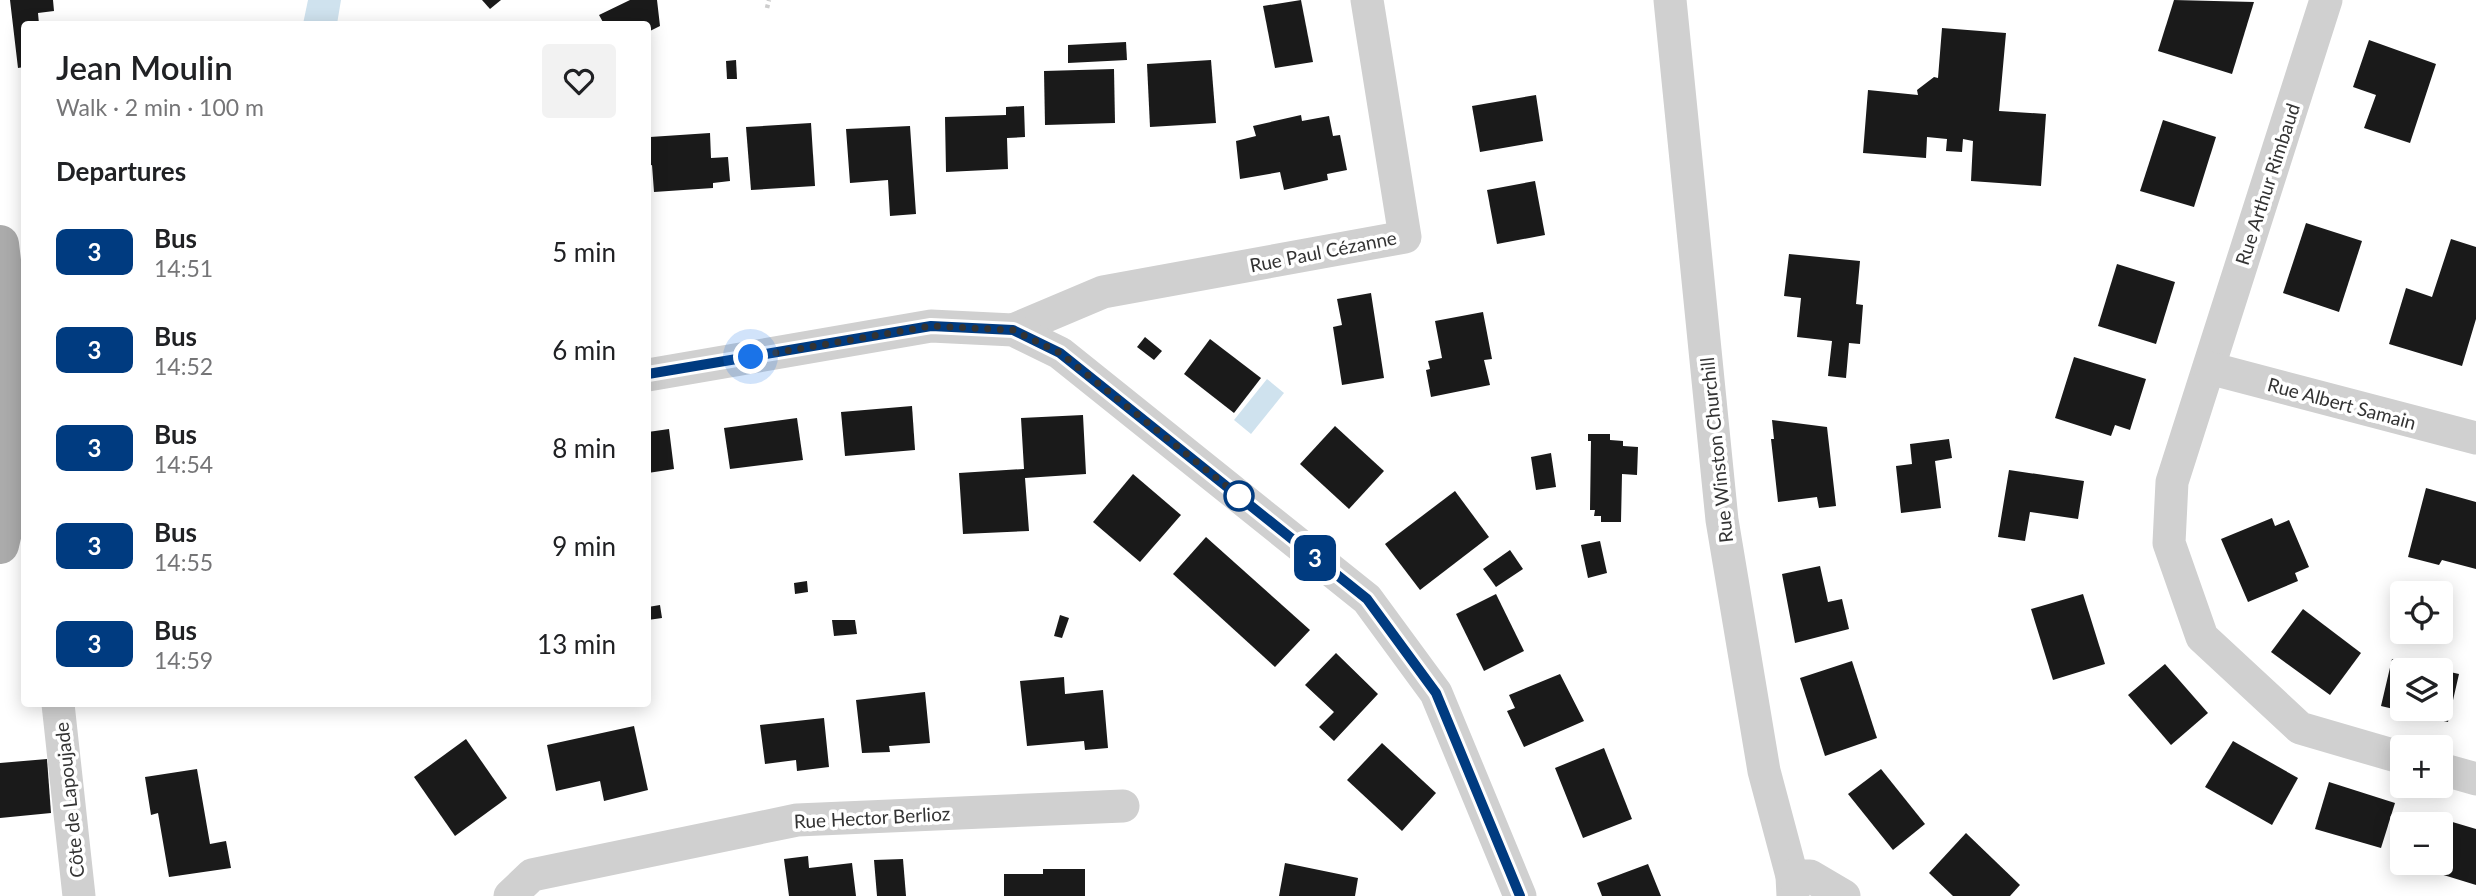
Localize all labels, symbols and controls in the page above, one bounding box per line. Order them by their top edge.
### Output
button: heart [542,44,616,118]
text: Jean Moulin [56,47,233,87]
text: Walk · 2 min · 100 m [56,93,264,121]
street label: Rue Arthur Rimbaud [2230,100,2304,268]
text: Departures [56,155,186,187]
text: Bus [154,222,197,254]
street label: Rue Paul Cézanne [1248,225,1398,277]
text: 5 min [552,236,616,268]
text: 3 [88,237,101,266]
text: 14:51 [154,254,213,282]
text: Bus [154,320,197,352]
text: 6 min [552,334,616,366]
text: 3 [88,335,101,364]
your location [733,339,768,374]
text: 14:52 [154,352,213,380]
street label: Rue Winston Churchill [1695,356,1737,544]
street label: Rue Albert Samain [2265,372,2419,434]
text: Bus [154,418,197,450]
text: 8 min [552,432,616,464]
text: 3 [88,433,101,462]
text: 14:54 [154,450,213,478]
unlabelled marker [1224,481,1254,511]
text: Bus [154,516,197,548]
text: 9 min [552,530,616,562]
text: 3 [88,531,101,560]
line badge: 3 [1292,535,1338,581]
text: 3 [1308,543,1322,572]
text: 14:55 [154,548,213,576]
map controls [2390,581,2453,875]
button: locate [2390,581,2453,644]
text: Bus [154,614,197,646]
text: 13 min [537,628,616,660]
text: 3 [88,629,101,658]
text: 14:59 [154,646,213,674]
button: layers [2390,658,2453,721]
street label: Côte de Lapoujade [49,721,89,879]
button: + [2390,735,2453,798]
street label: Rue Hector Berlioz [793,801,951,833]
button: − [2390,812,2453,875]

